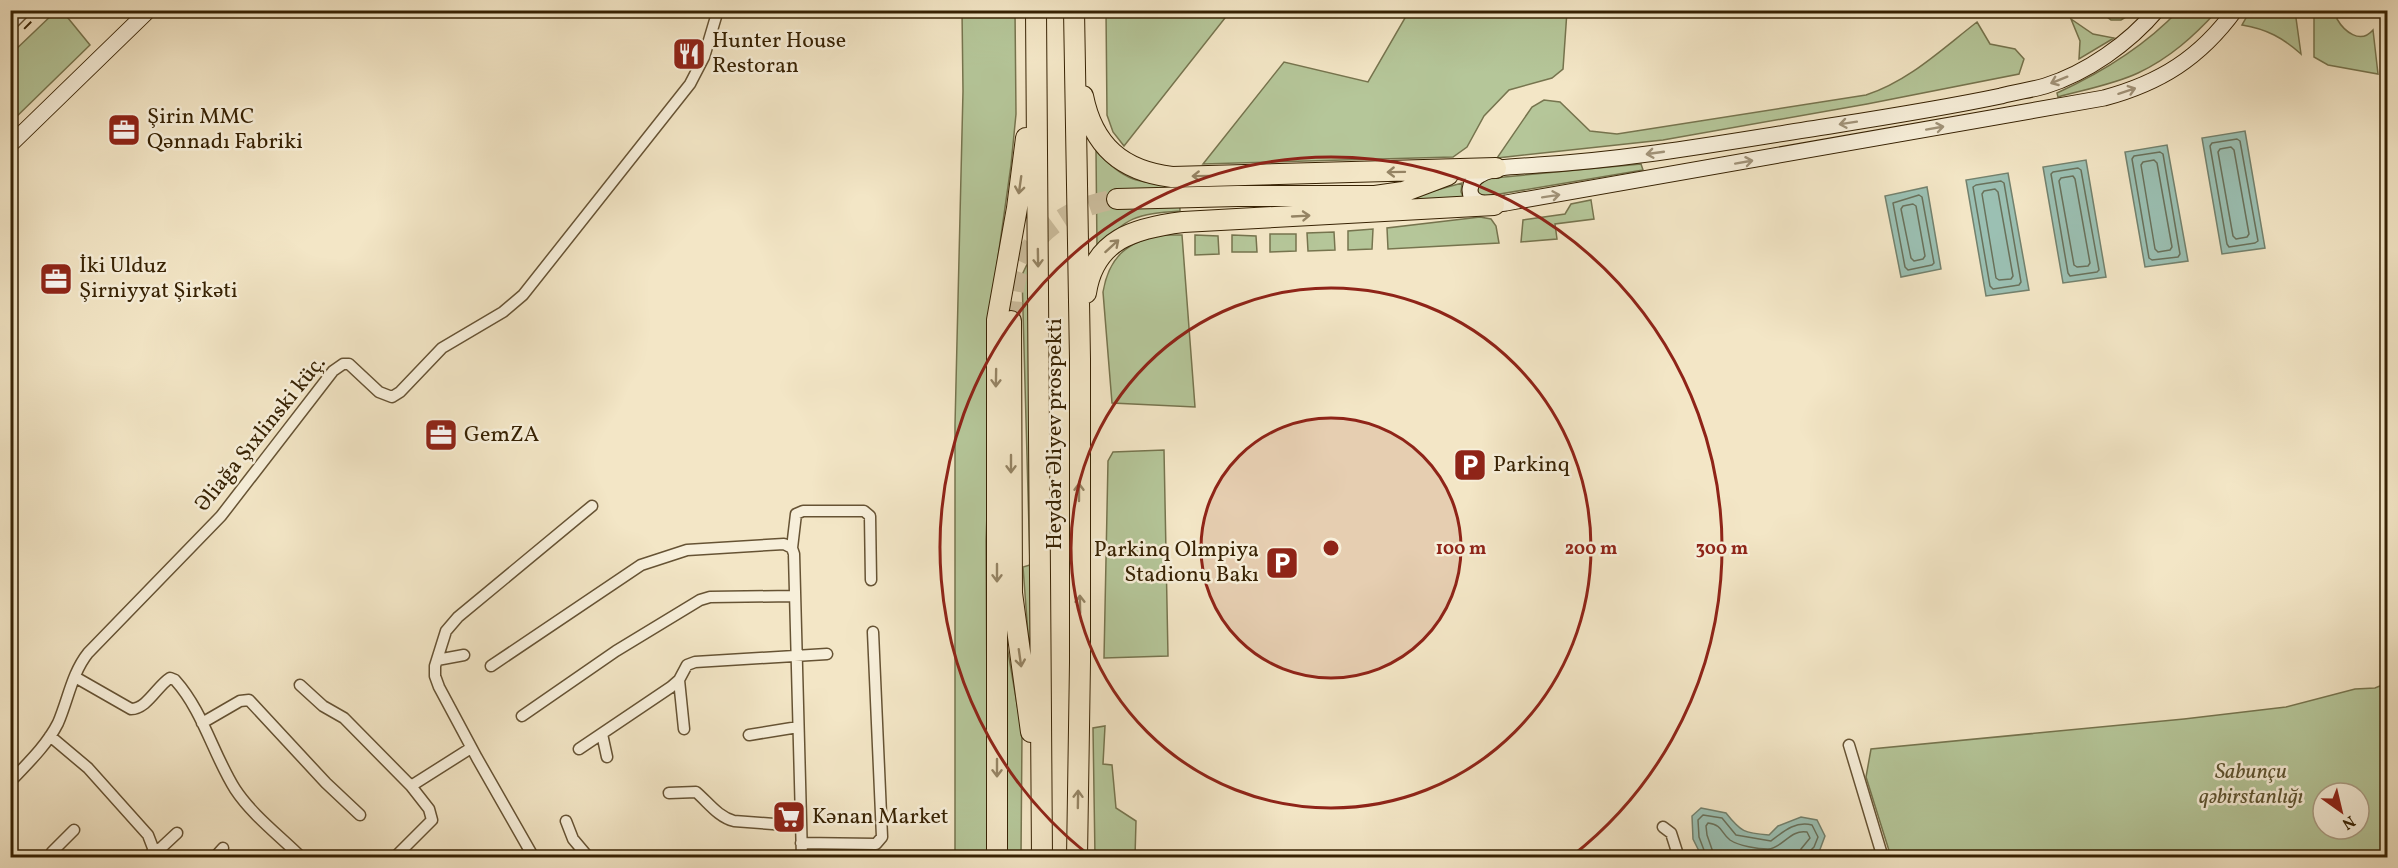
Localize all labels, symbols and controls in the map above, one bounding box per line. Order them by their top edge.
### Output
place label: Hunter House Restoran [712,26,846,82]
restaurant icon: Hunter House Restoran [671,36,707,72]
one-way arrow [2050,75,2068,86]
one-way arrow [2117,85,2136,96]
place label: Şirin MMC Qənnadı Fabriki [147,102,303,158]
office icon: Şirin MMC Qənnadı Fabriki [106,112,142,148]
one-way arrow [1838,118,1858,129]
one-way arrow [1925,122,1945,133]
one-way arrow [1645,148,1665,159]
one-way arrow [1733,156,1753,167]
one-way arrow [1386,166,1406,178]
one-way arrow [1191,171,1211,182]
one-way arrow [1015,174,1026,194]
one-way arrow [1541,190,1561,201]
one-way arrow [1291,211,1311,222]
one-way arrow [1104,239,1119,253]
one-way arrow [1032,247,1044,267]
place label: İki Ulduz Şirniyyat Şirkəti [79,251,238,307]
office icon: İki Ulduz Şirniyyat Şirkəti [38,261,74,297]
street label: Heydər Əliyev prospekti [1040,318,1071,550]
street label: Əliağa Şıxlinski küç. [188,349,334,519]
one-way arrow [991,367,1002,387]
office icon: GemZA [423,417,459,453]
place label: GemZA [464,420,539,451]
parking icon: Parkinq [1452,447,1488,483]
place label: Parkinq [1493,450,1570,481]
one-way arrow [1005,453,1017,473]
one-way arrow [1074,482,1085,502]
place label: Parkinq Olmpiya Stadionu Bakı [1094,535,1259,591]
text: 100 m [1436,537,1486,562]
text: 200 m [1565,537,1617,562]
text: 300 m [1696,537,1748,562]
centre of rings [1321,538,1341,558]
parking icon: Parkinq Olmpiya Stadionu Bakı [1264,545,1300,581]
one-way arrow [991,562,1003,582]
one-way arrow [1074,595,1086,615]
one-way arrow [1015,648,1026,668]
one-way arrow [991,757,1003,777]
park label: Sabunçu qəbirstanlığı [2199,757,2303,813]
north arrow [2311,781,2371,841]
one-way arrow [1072,790,1084,810]
supermarket icon: Kənan Market [771,799,807,835]
place label: Kənan Market [812,802,949,833]
text: N [2337,809,2359,834]

